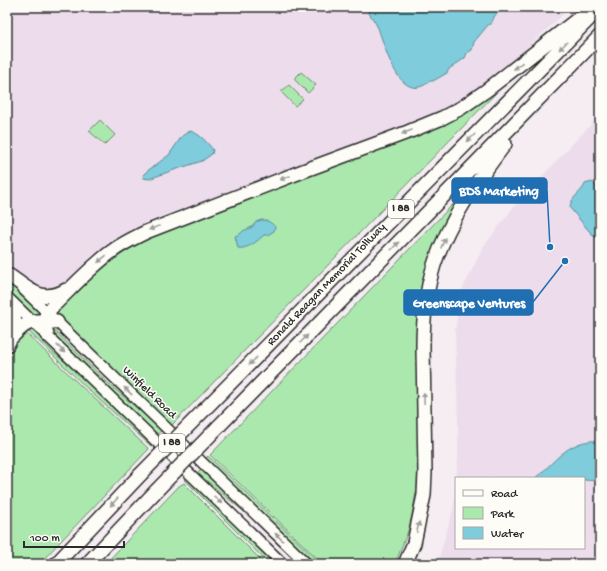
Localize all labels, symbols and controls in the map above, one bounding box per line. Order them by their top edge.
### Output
one-way arrow [558,41,568,51]
one-way arrow [513,62,524,71]
one-way arrow [401,130,413,136]
one-way arrow [466,133,476,143]
one-way arrow [279,175,291,181]
callout: BDS Marketing [452,178,547,203]
text: BDS Marketing [458,185,539,200]
road number: I 88 [388,200,414,218]
street label: Ronald Reagan Memorial Tollway [265,221,389,349]
one-way arrow [147,226,159,232]
one-way arrow [440,237,446,248]
one-way arrow [390,241,400,251]
one-way arrow [97,255,108,263]
callout: Greenscape Ventures [404,290,533,315]
text: Greenscape Ventures [413,297,527,313]
one-way arrow [299,334,309,344]
one-way arrow [56,344,66,354]
one-way arrow [248,356,258,366]
street label: Winfield Road [119,364,180,423]
one-way arrow [123,386,133,396]
one-way arrow [421,391,427,404]
road number: I 88 [159,434,185,452]
legend [455,477,585,549]
text: Road [491,488,518,502]
one-way arrow [213,495,222,504]
one-way arrow [110,497,119,507]
text: Park [490,508,516,522]
one-way arrow [416,521,422,534]
scale bar [24,523,124,549]
text: Water [491,528,525,542]
text: 100 m [29,532,60,546]
one-way arrow [274,532,284,542]

